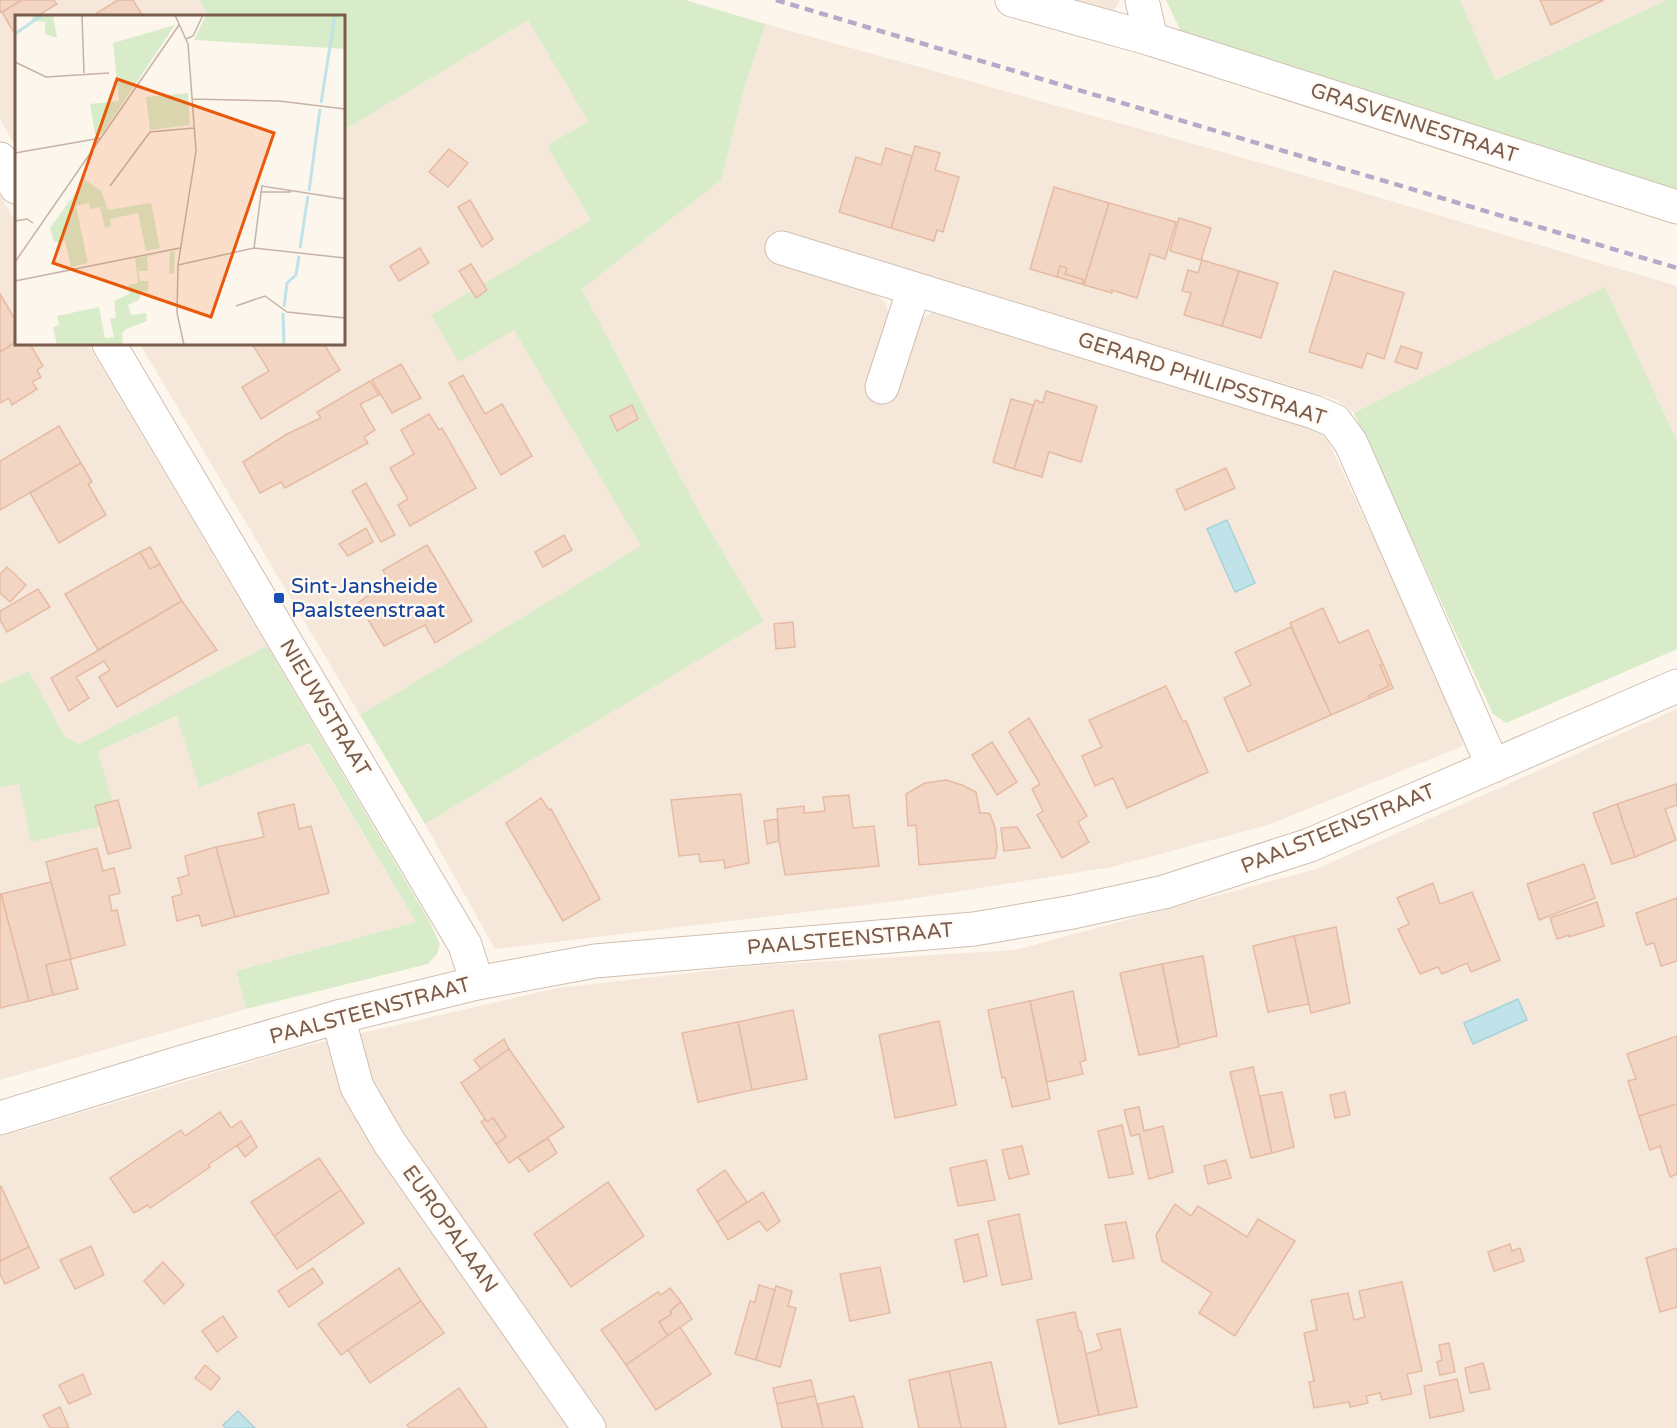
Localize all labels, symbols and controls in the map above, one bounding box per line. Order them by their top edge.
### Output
inset map [15,15,345,345]
street label: GRASVENNESTRAAT [1307,78,1521,168]
street label: GERARD PHILIPSSTRAAT [1075,327,1329,431]
place label: Sint-Jansheide Paalsteenstraat [291,574,445,623]
marker: Sint-Jansheide Paalsteenstraat [272,591,286,605]
street label: NIEUWSTRAAT [274,635,376,781]
street label: PAALSTEENSTRAAT [1237,779,1439,879]
street label: PAALSTEENSTRAAT [746,918,954,960]
street label: PAALSTEENSTRAAT [267,972,473,1050]
street label: EUROPALAAN [397,1161,503,1297]

